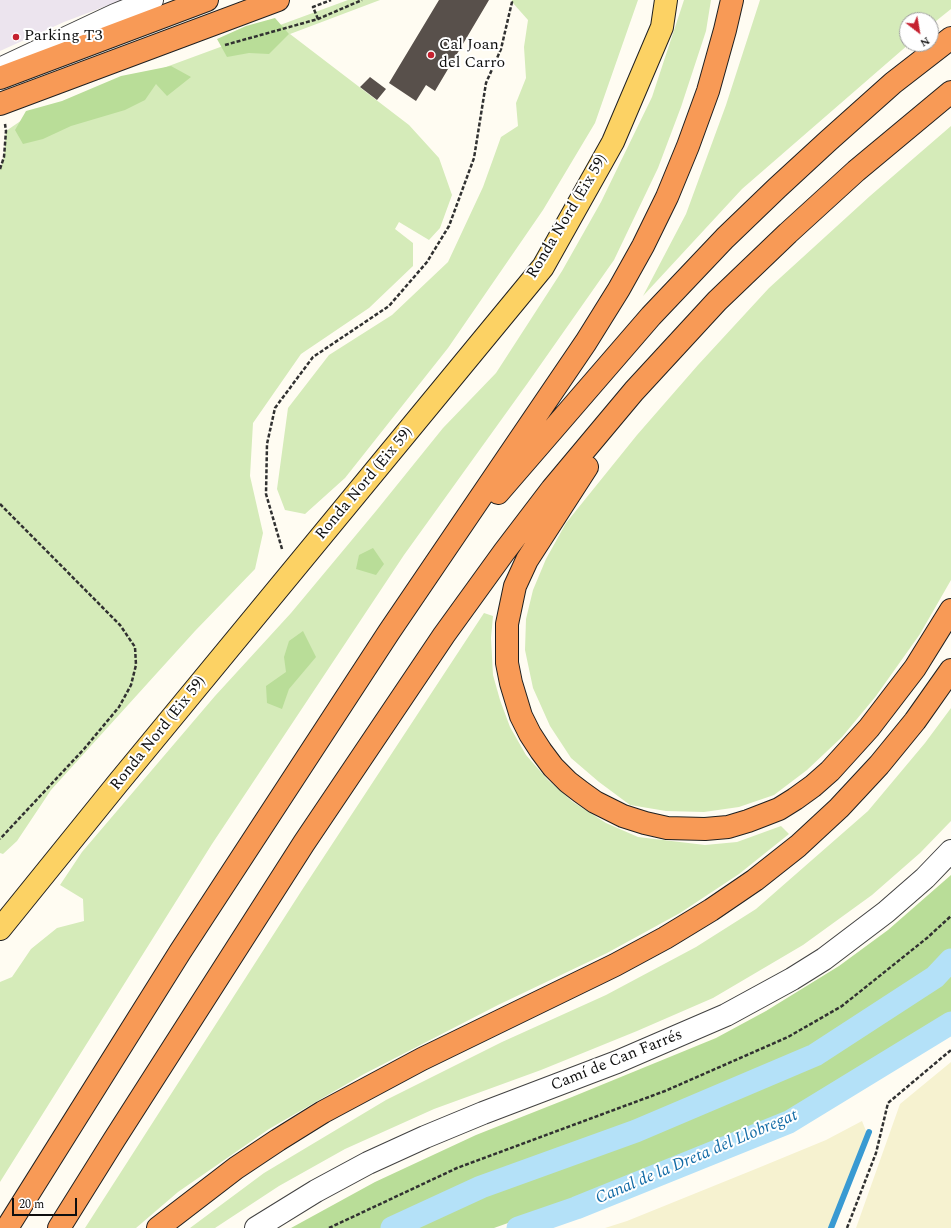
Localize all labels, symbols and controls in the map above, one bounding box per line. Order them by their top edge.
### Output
north arrow [899,12,939,52]
place label: Parking T3 [24,27,102,47]
marker: Parking T3 [11,32,21,42]
text: N [917,32,933,51]
place label: Cal Joan del Carro [439,36,505,74]
marker: Cal Joan del Carro [426,50,436,60]
street label: Ronda Nord (Eix 59) [523,151,613,283]
street label: Ronda Nord (Eix 59) [312,424,418,544]
street label: Ronda Nord (Eix 59) [107,673,211,795]
street label: Camí de Can Farrés [548,1026,686,1096]
water label: Canal de la Dreta del Llobregat [593,1106,801,1210]
scale bar [14,1190,79,1216]
text: 20 m [19,1195,44,1214]

